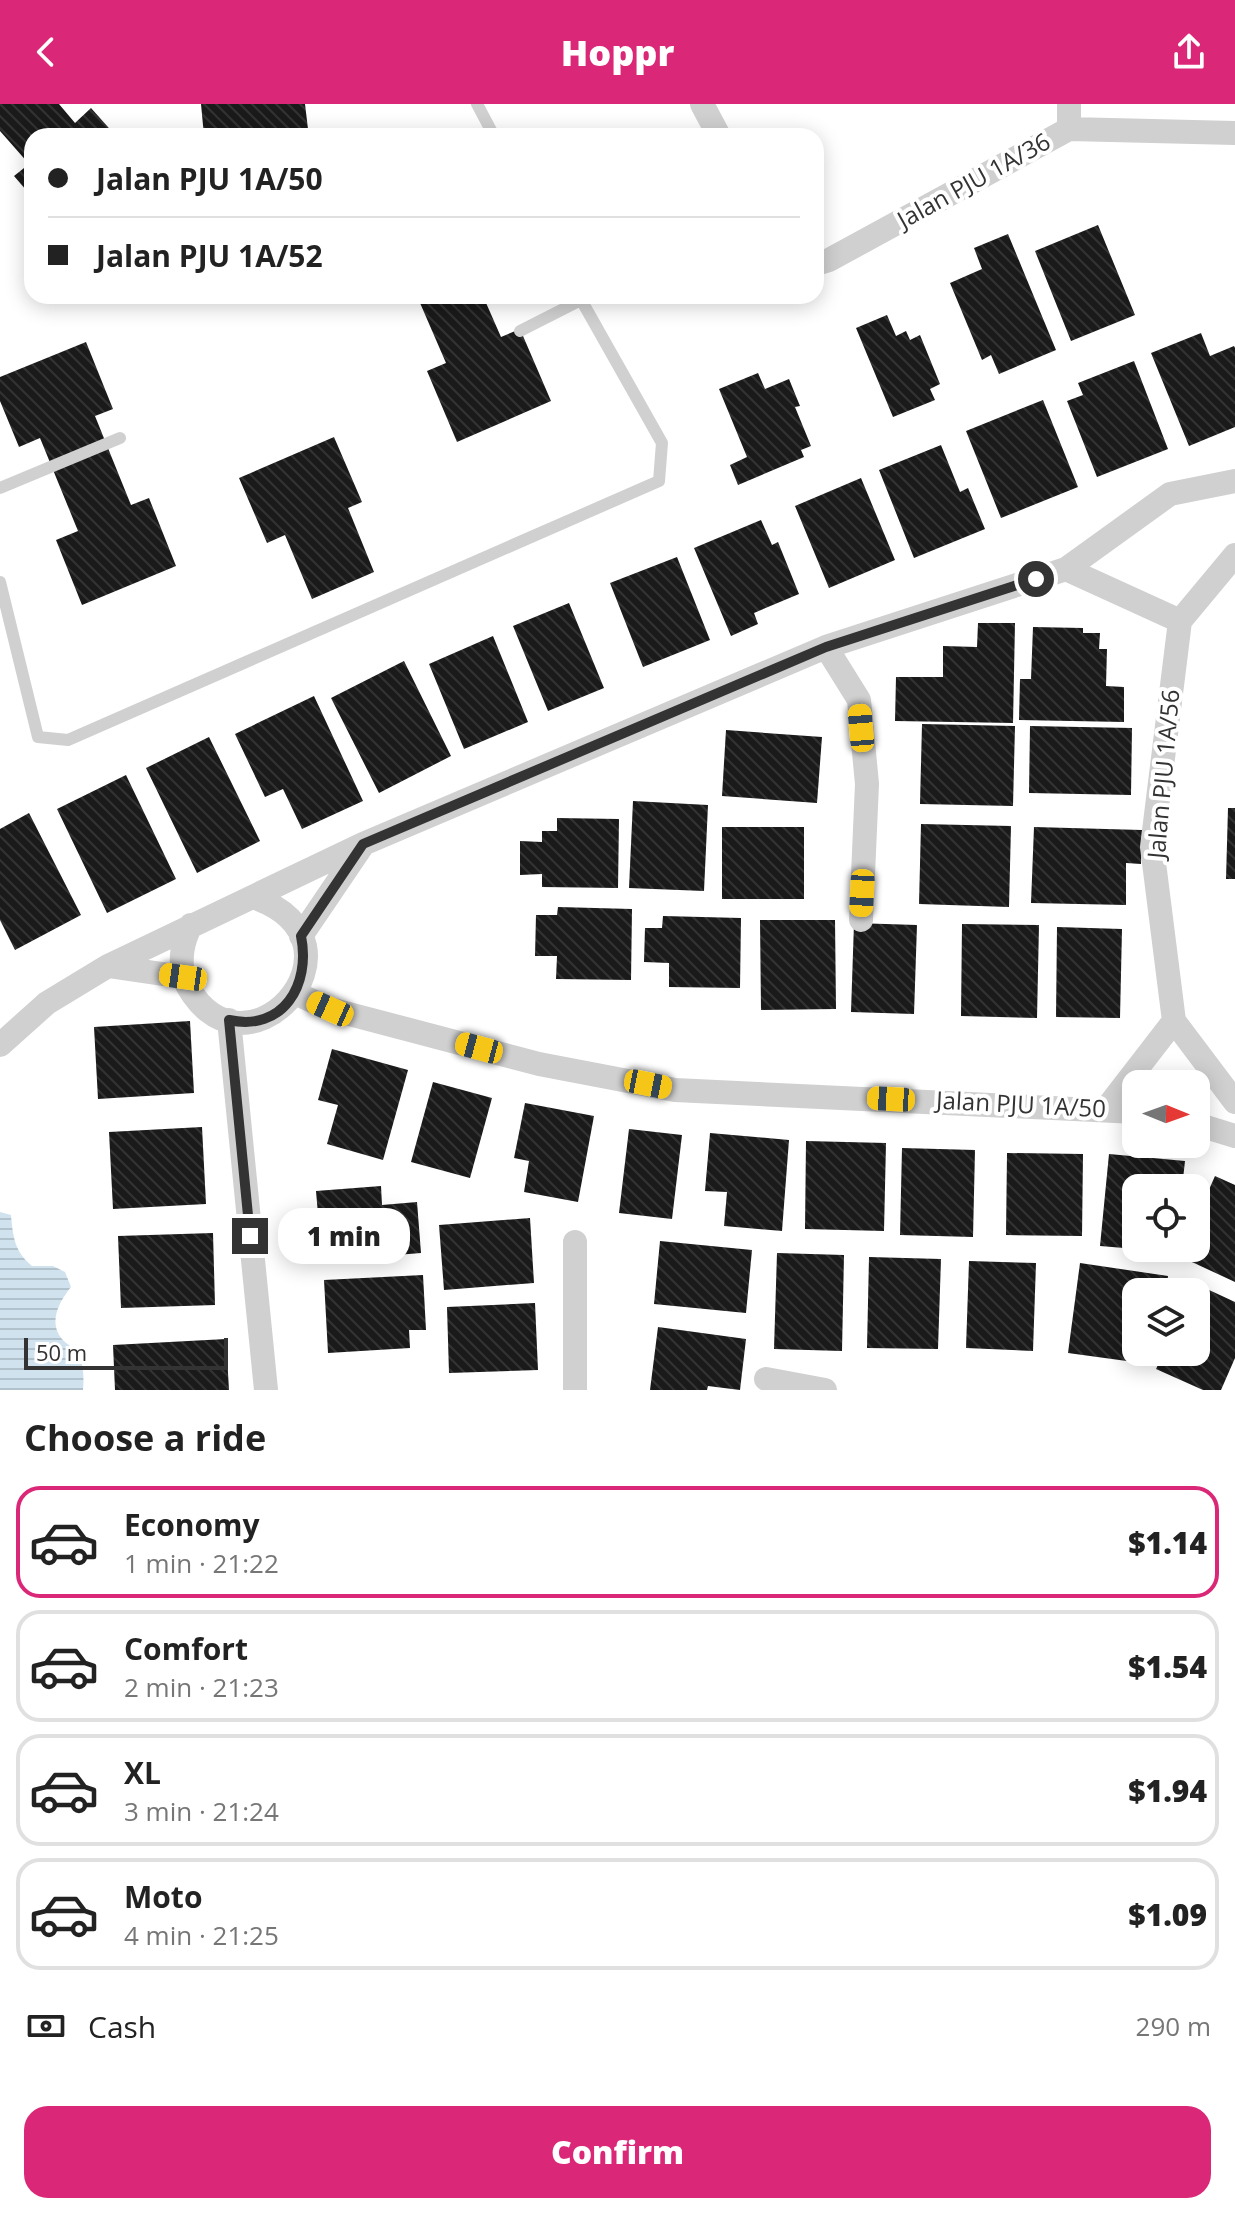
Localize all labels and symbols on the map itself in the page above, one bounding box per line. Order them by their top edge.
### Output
street label: Jalan PJU 1A/36 [889,124,1056,236]
route start [1018,561,1054,597]
street label: Jalan PJU 1A/56 [1138,688,1186,862]
car [847,703,875,753]
car [849,868,875,918]
car [158,962,208,992]
car [303,988,357,1030]
car [453,1030,505,1066]
car [622,1068,674,1100]
north arrow [1122,1070,1210,1158]
street label: Jalan PJU 1A/50 [933,1082,1107,1124]
car [866,1086,916,1112]
callout: 1 min [278,1208,410,1264]
route end [232,1218,268,1254]
scale bar [24,1334,228,1370]

